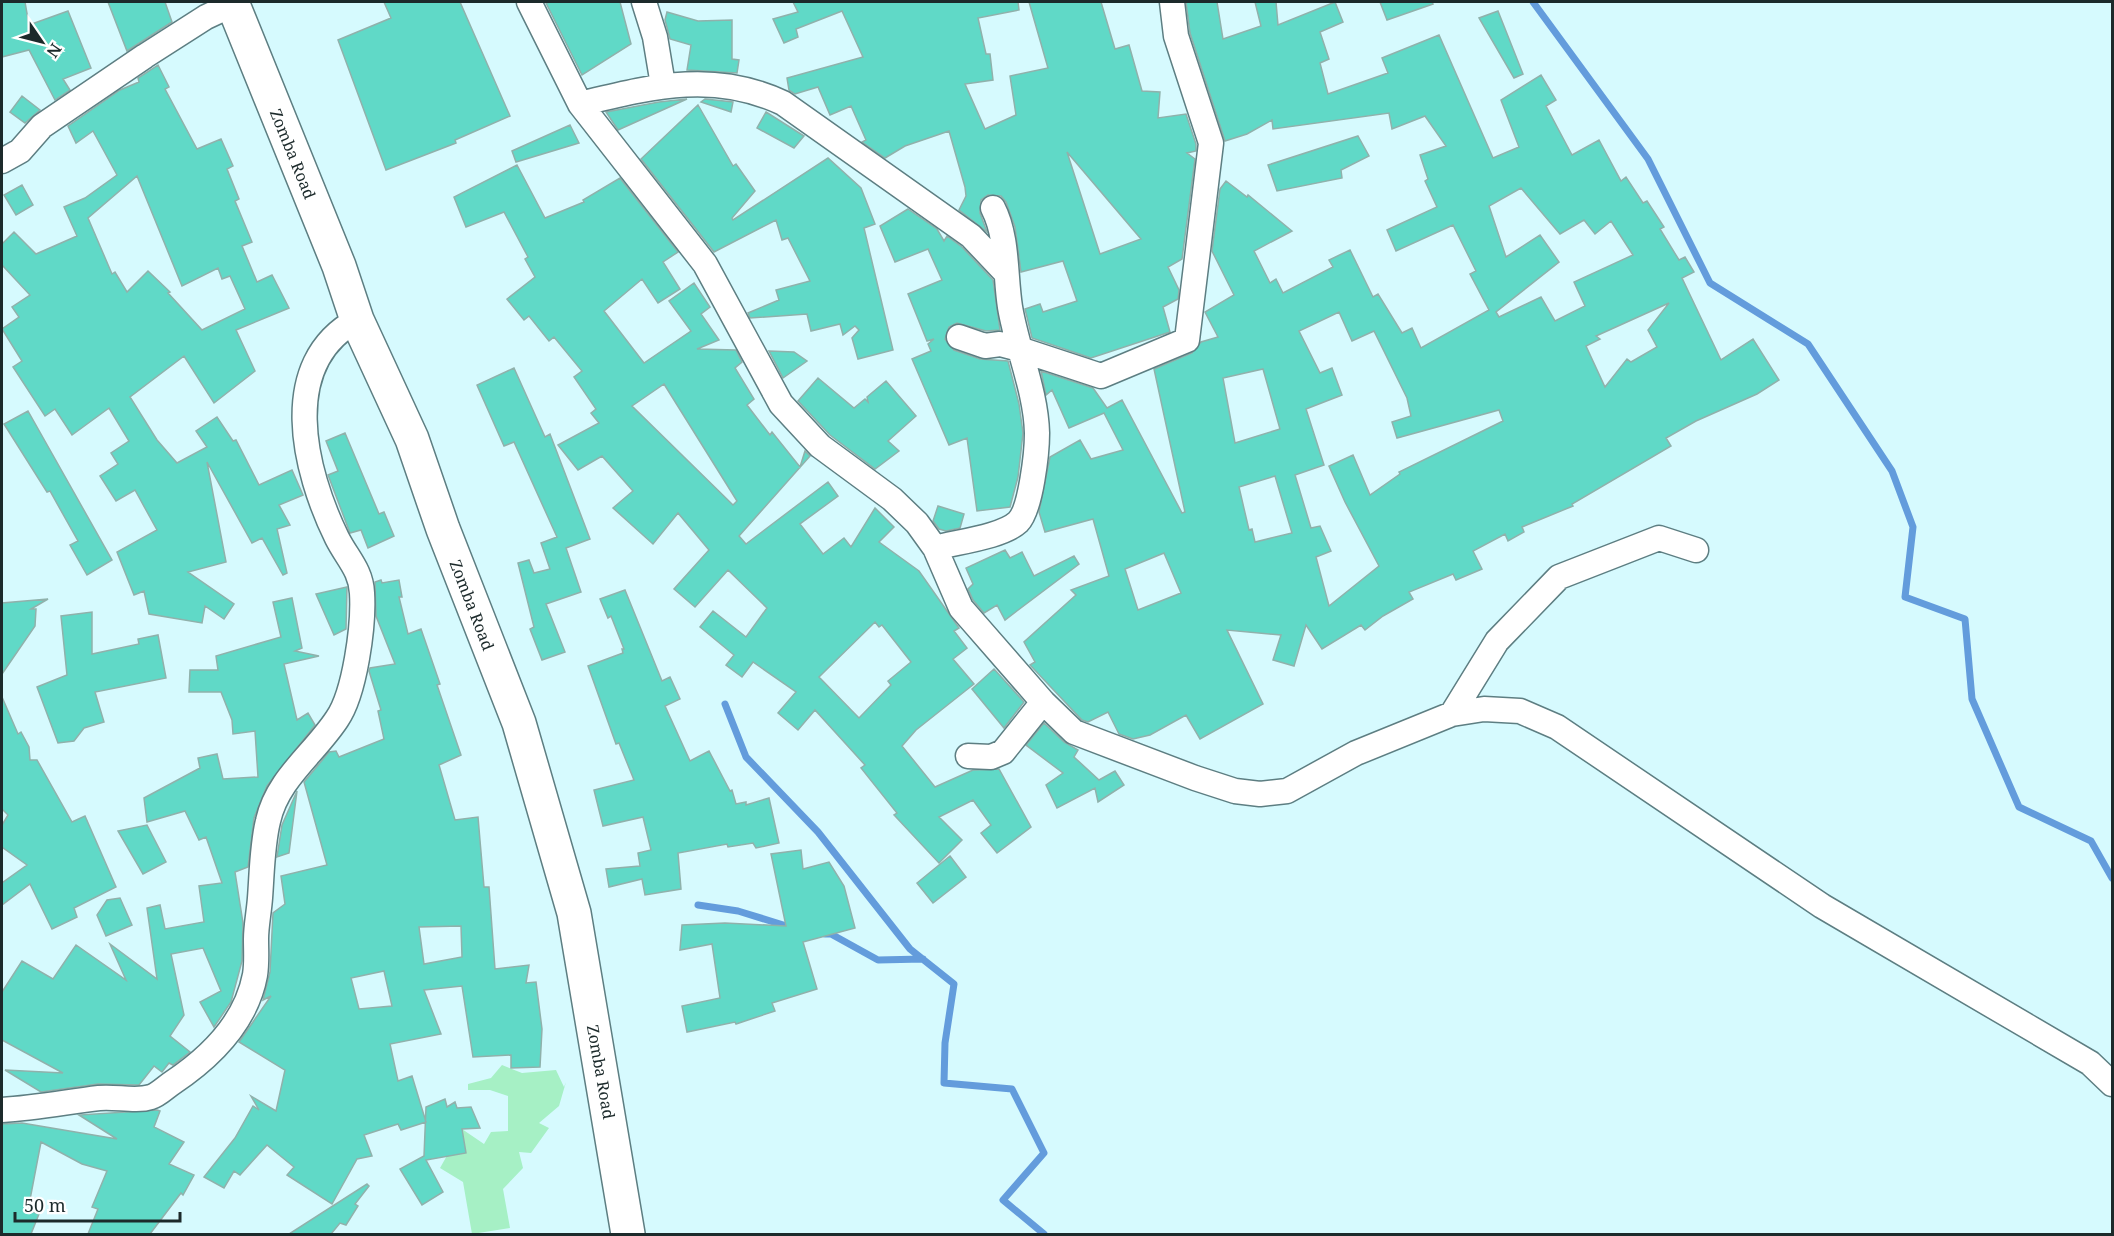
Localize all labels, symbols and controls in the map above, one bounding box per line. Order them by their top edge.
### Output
north arrow [12,12,72,72]
text: N [41,39,67,62]
street label: Zomba Road [265,106,321,202]
street label: Zomba Road [445,557,499,654]
street label: Zomba Road [582,1023,620,1121]
scale bar [15,1185,180,1223]
text: 50 m [24,1193,66,1217]

